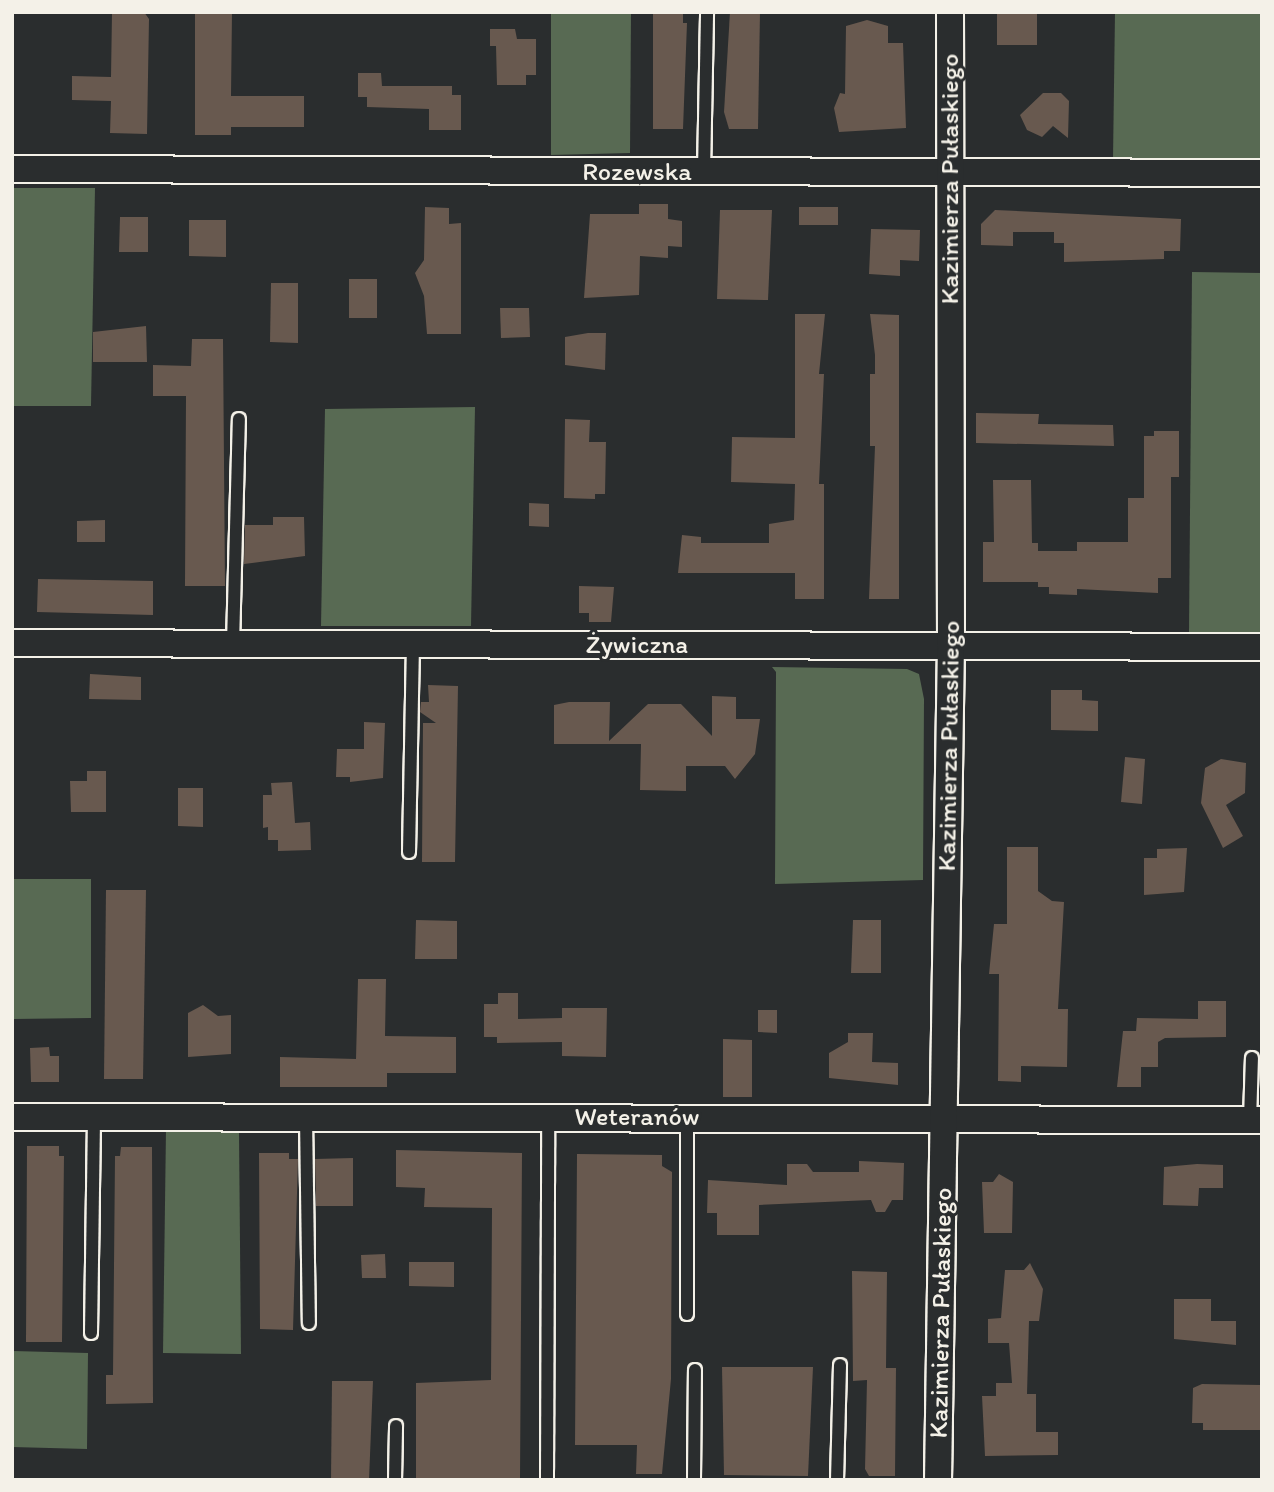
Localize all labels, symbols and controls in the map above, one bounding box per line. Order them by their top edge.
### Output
street label: Kazimierza Pułaskiego [934,54,966,304]
street label: Rozewska [582,156,692,188]
street label: Kazimierza Pułaskiego [931,621,967,871]
street label: Żywiczna [586,629,688,661]
street label: Weteranów [575,1101,699,1133]
street label: Kazimierza Pułaskiego [923,1188,959,1438]

